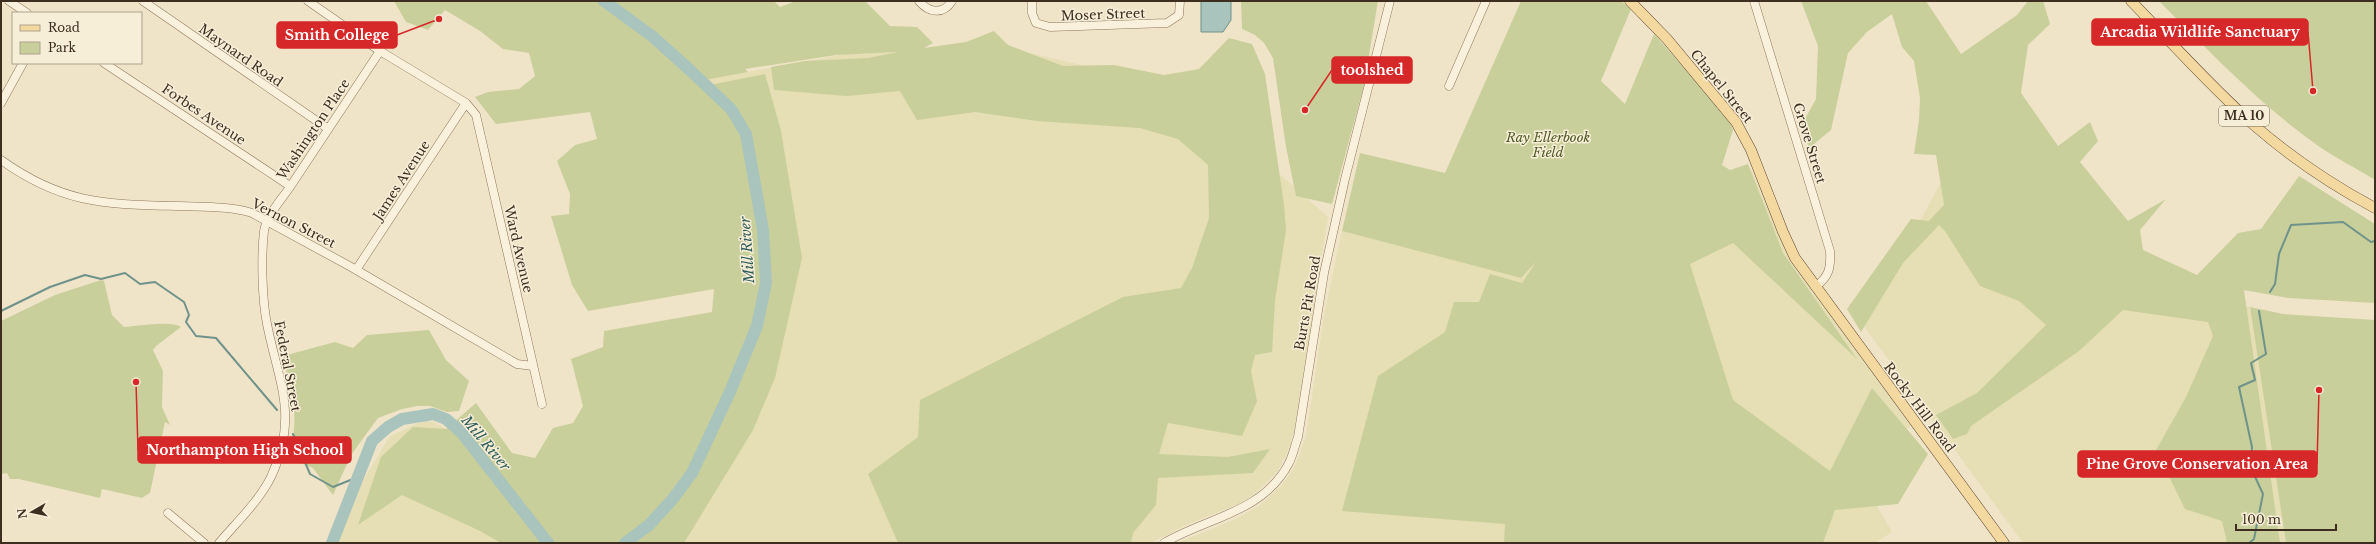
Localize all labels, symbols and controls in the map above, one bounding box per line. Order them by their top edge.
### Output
street label: Moser Street [1061,5,1146,24]
legend [12,12,142,64]
callout: Arcadia Wildlife Sanctuary [2092,19,2308,45]
text: Road [48,20,80,35]
street label: Maynard Road [195,20,286,91]
callout: Smith College [277,22,397,48]
text: Arcadia Wildlife Sanctuary [2099,23,2301,41]
text: Smith College [285,26,389,44]
text: Park [48,40,76,55]
street label: Chapel Street [1687,46,1757,127]
callout: toolshed [1332,57,1412,83]
text: toolshed [1340,61,1404,79]
street label: Washington Place [273,76,354,184]
street label: Forbes Avenue [159,80,249,149]
street label: Grove Street [1789,101,1830,186]
road number: MA 10 [2219,106,2269,126]
park label: Ray Ellerbook Field [1505,129,1590,161]
street label: James Avenue [368,137,434,225]
street label: Vernon Street [248,195,339,252]
street label: Ward Avenue [500,203,537,294]
water label: Mill River [736,215,758,285]
street label: Burts Pit Road [1291,254,1324,352]
street label: Federal Street [270,319,305,413]
street label: Rocky Hill Road [1880,359,1959,456]
water label: Mill River [457,411,515,475]
callout: Northampton High School [138,437,351,463]
text: Northampton High School [146,441,344,459]
callout: Pine Grove Conservation Area [2078,451,2317,477]
text: Pine Grove Conservation Area [2086,455,2308,473]
north arrow [12,492,52,532]
scale bar [2236,506,2336,532]
text: N [14,507,30,520]
text: 100 m [2242,512,2281,527]

